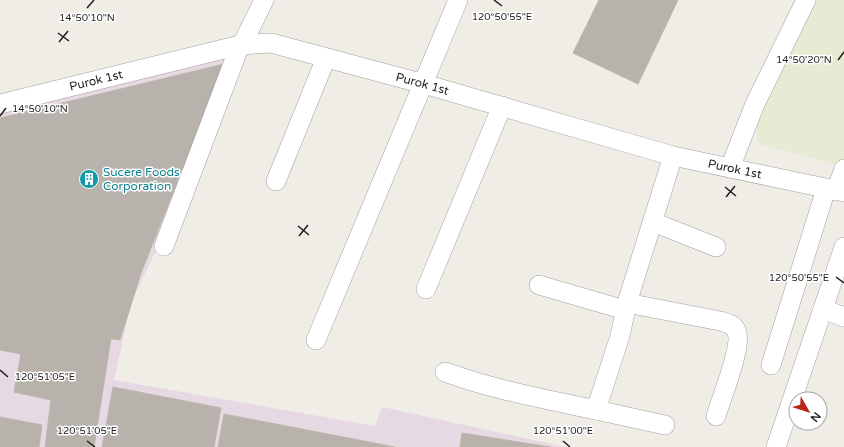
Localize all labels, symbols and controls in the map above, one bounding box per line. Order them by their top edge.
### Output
text: 120°50'55"E [472,11,532,23]
text: 14°50'10"N [59,12,115,24]
text: 14°50'20"N [776,54,832,66]
street label: Purok 1st [68,67,125,94]
street label: Purok 1st [394,70,451,98]
text: 14°50'10"N [12,103,68,115]
street label: Purok 1st [707,157,763,182]
place label: Sucere Foods Corporation [103,165,180,193]
building icon: Sucere Foods Corporation [78,168,100,190]
text: 120°50'55"E [769,272,829,284]
text: 120°51'05"E [15,371,75,383]
north arrow [788,391,828,431]
text: N [808,409,823,425]
text: 120°51'05"E [57,425,117,437]
text: 120°51'00"E [533,425,593,437]

